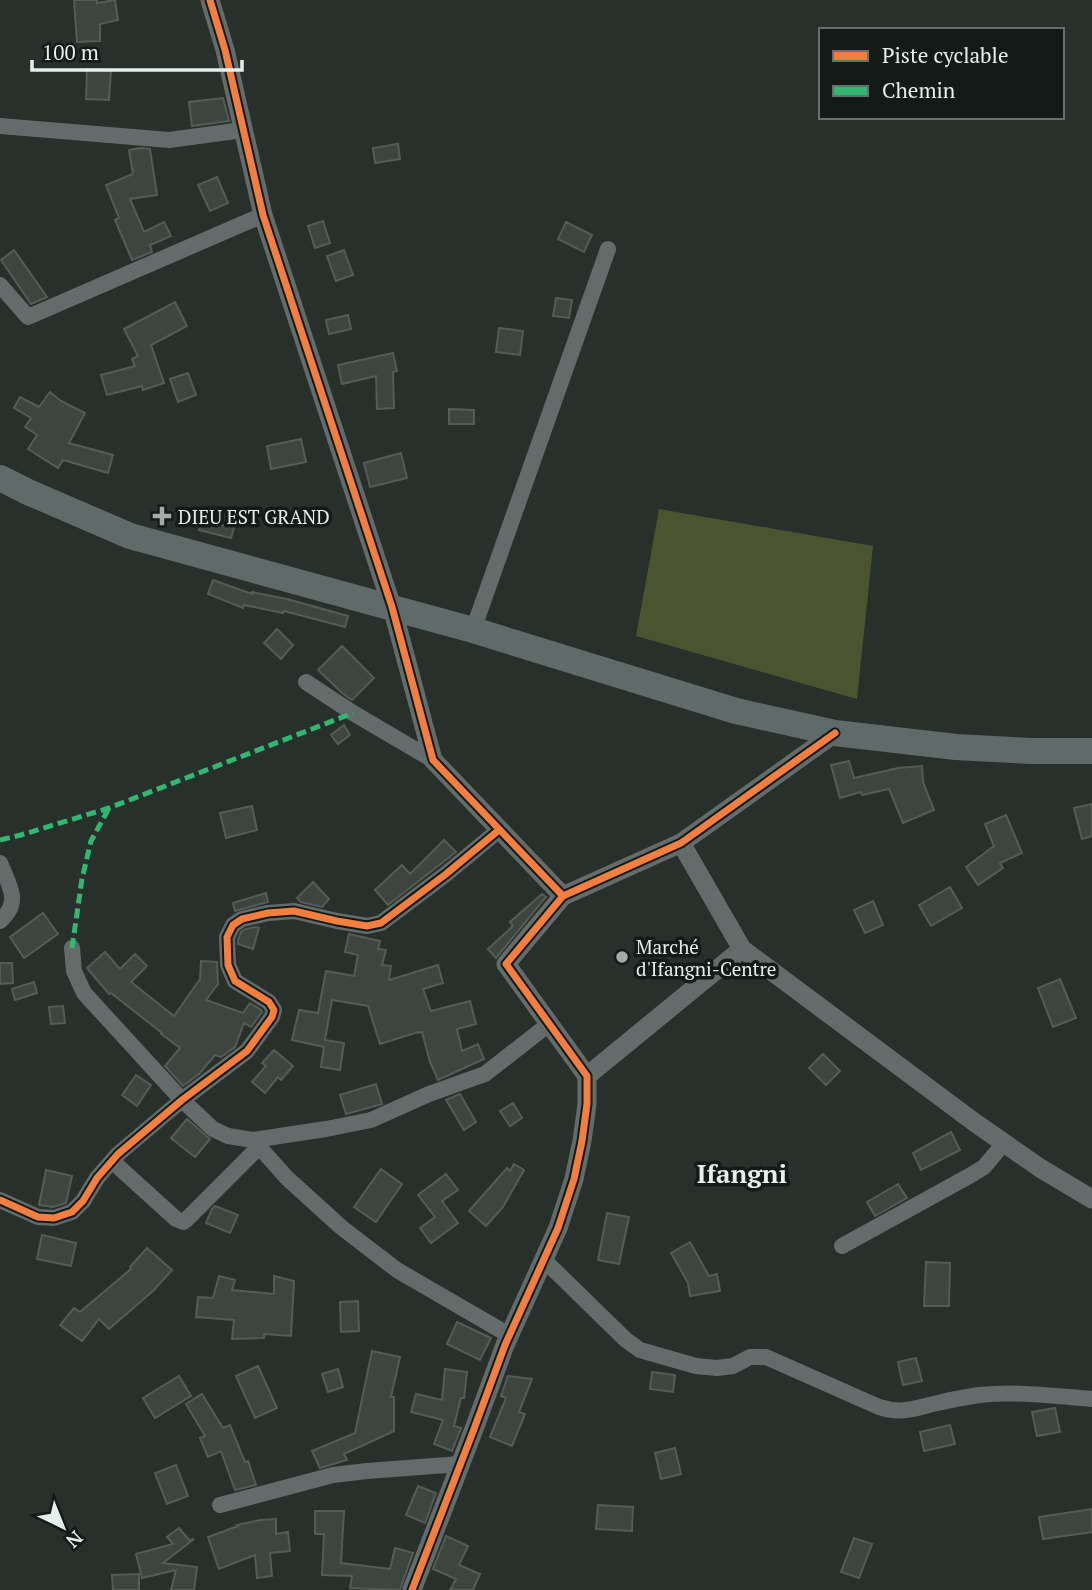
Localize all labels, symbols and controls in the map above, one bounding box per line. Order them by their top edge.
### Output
scale bar [32,28,242,72]
legend [819,28,1064,119]
text: 100 m [42,38,99,66]
text: Piste cyclable [882,41,1008,69]
text: Chemin [882,76,956,104]
place label: DIEU EST GRAND [178,504,330,529]
marker: DIEU EST GRAND [152,506,172,526]
place label: Marché d'Ifangni-Centre [636,934,776,981]
marker: Marché d'Ifangni-Centre [614,949,630,965]
district label: Ifangni [697,1156,787,1190]
north arrow [28,1492,98,1562]
text: N [61,1526,89,1554]

